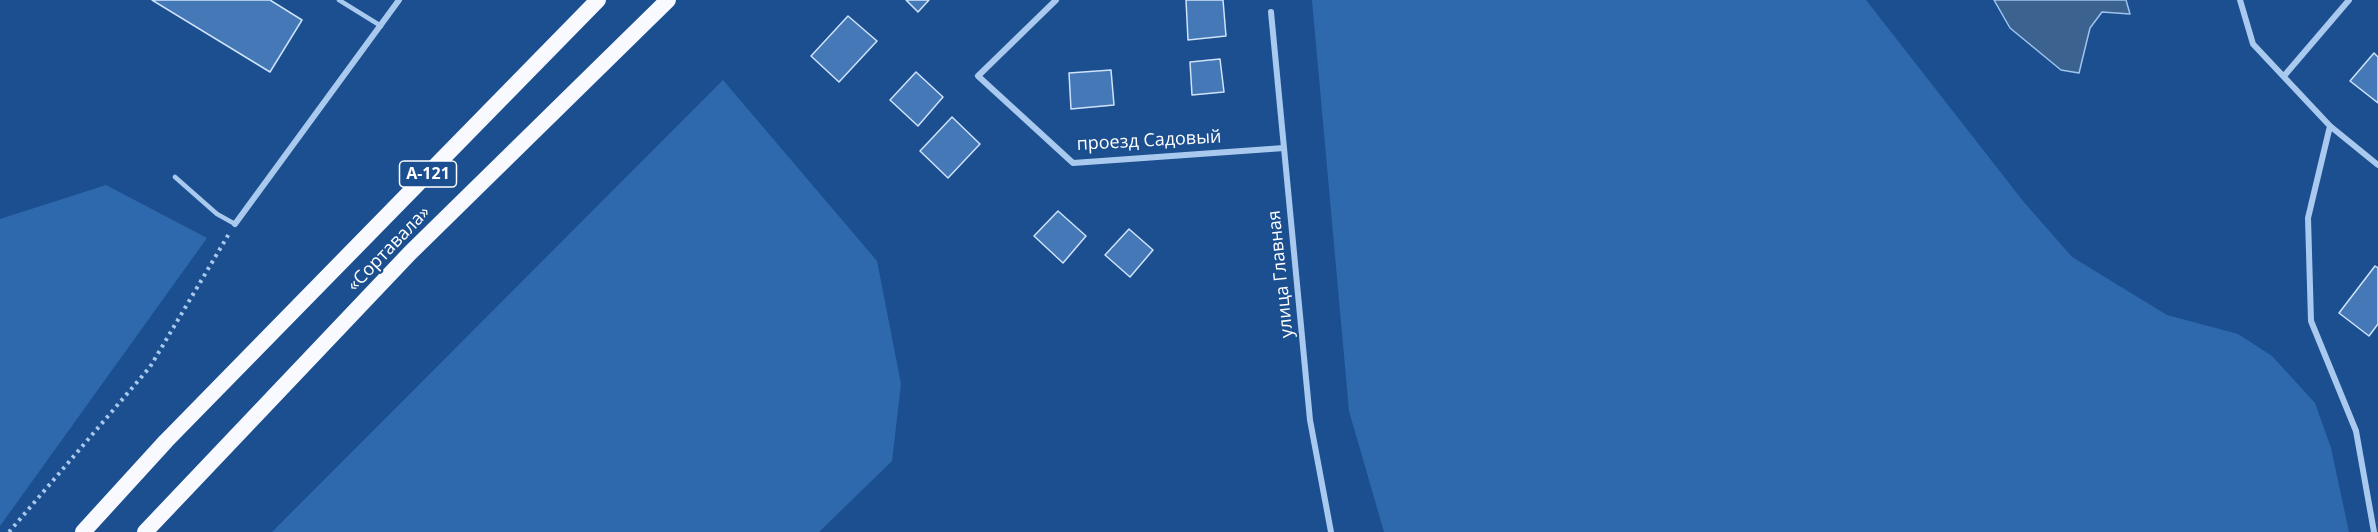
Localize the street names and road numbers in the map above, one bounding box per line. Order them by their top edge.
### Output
street label: проезд Садовый [1076,126,1222,156]
road number: А-121 [400,161,456,187]
street label: «Сортавала» [343,202,435,296]
street label: улица Главная [1264,209,1298,339]

